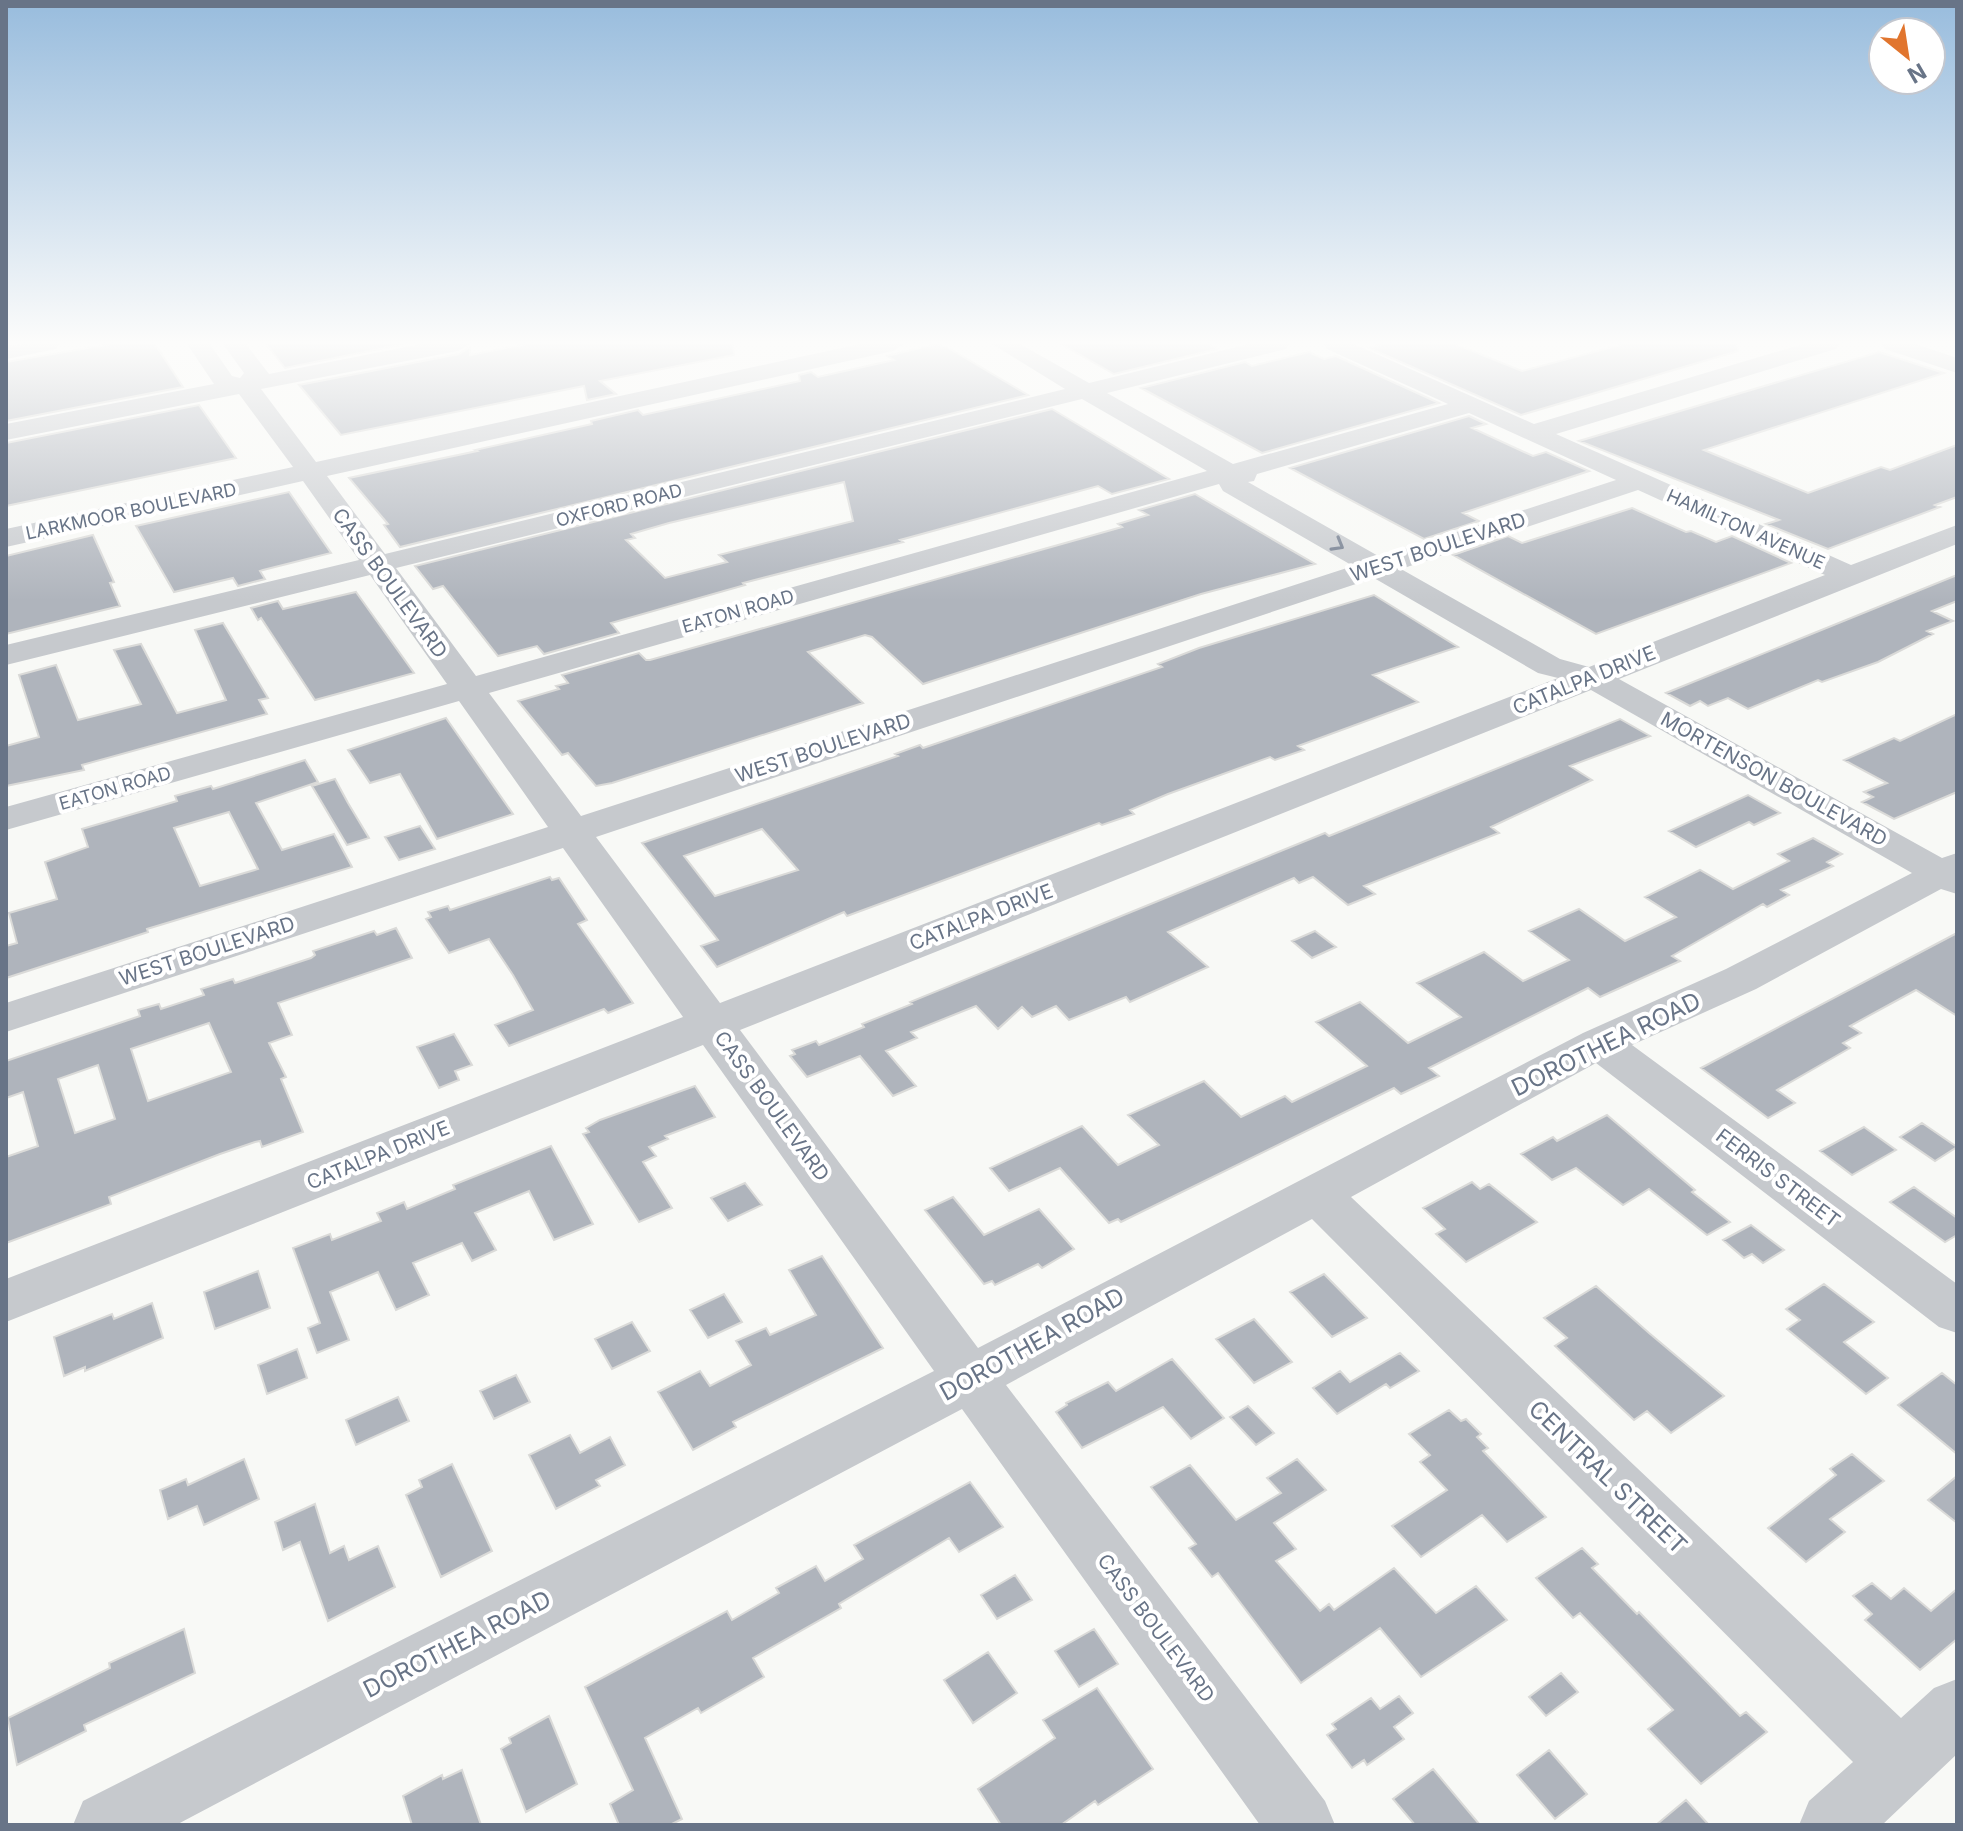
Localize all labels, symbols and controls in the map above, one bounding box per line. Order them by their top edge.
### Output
north arrow [1867,16,1947,96]
text: N [1903,58,1931,89]
street label: LARKMOOR BOULEVARD [24,478,238,544]
street label: OXFORD ROAD [554,479,684,531]
street label: HAMILTON AVENUE [1664,485,1828,573]
street label: CASS BOULEVARD [328,503,452,663]
street label: WEST BOULEVARD [1347,507,1529,587]
one-way arrow [1329,535,1344,551]
street label: EATON ROAD [680,585,796,637]
street label: CATALPA DRIVE [1509,640,1659,720]
street label: MORTENSON BOULEVARD [1657,707,1891,851]
street label: WEST BOULEVARD [732,708,914,788]
street label: EATON ROAD [57,762,173,814]
street label: CATALPA DRIVE [906,879,1056,955]
street label: WEST BOULEVARD [116,911,298,991]
street label: DOROTHEA ROAD [1507,986,1705,1102]
street label: CASS BOULEVARD [710,1026,834,1186]
street label: CATALPA DRIVE [303,1115,453,1195]
street label: FERRIS STREET [1711,1124,1845,1232]
street label: DOROTHEA ROAD [935,1281,1129,1407]
street label: CENTRAL STREET [1523,1394,1693,1560]
street label: CASS BOULEVARD [1092,1549,1220,1707]
street label: DOROTHEA ROAD [358,1584,556,1704]

